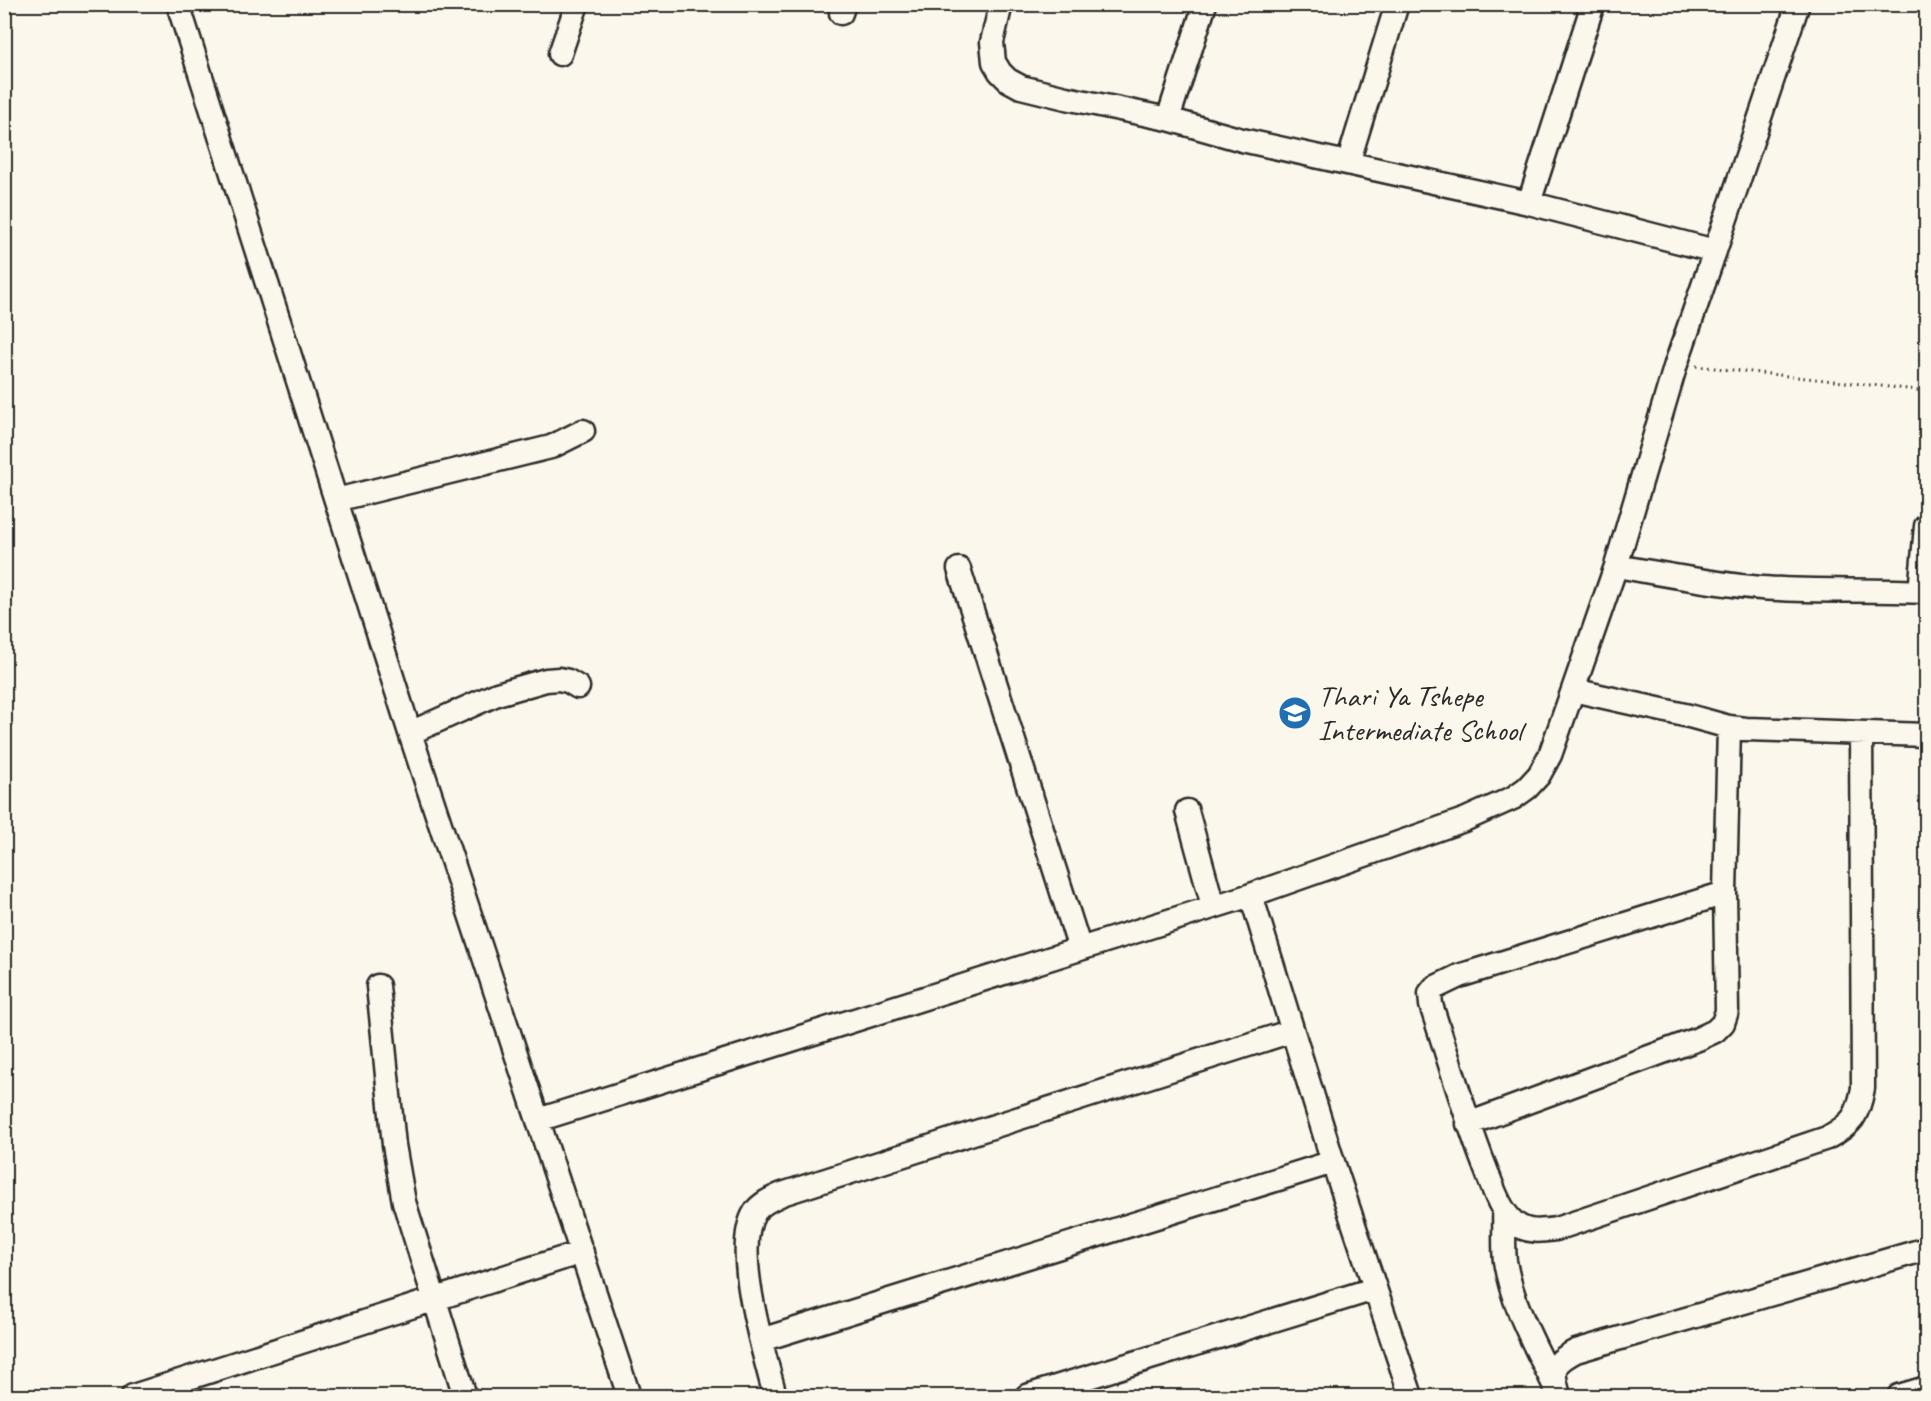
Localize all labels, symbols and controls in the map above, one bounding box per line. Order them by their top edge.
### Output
place label: Thari Ya Tshepe Intermediate School [1318,677,1527,749]
school or university icon: Thari Ya Tshepe Intermediate School [1277,695,1313,731]

